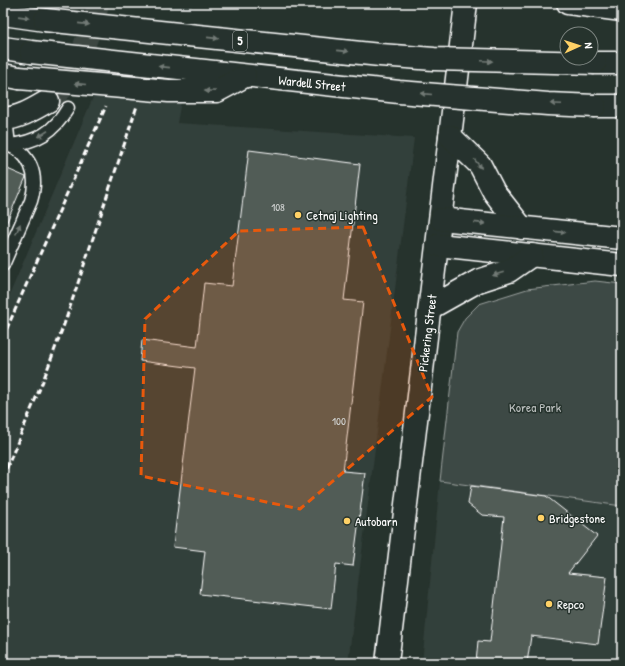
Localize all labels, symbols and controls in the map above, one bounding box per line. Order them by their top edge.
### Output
one-way arrow [18,14,30,20]
one-way arrow [78,21,90,28]
north arrow [559,26,599,66]
road number: 5 [233,31,247,51]
one-way arrow [207,35,219,41]
text: N [582,42,596,49]
one-way arrow [336,48,349,55]
one-way arrow [481,58,494,64]
one-way arrow [158,64,170,70]
street label: Wardell Street [278,71,347,96]
one-way arrow [74,80,86,87]
one-way arrow [203,88,216,94]
one-way arrow [420,91,432,98]
one-way arrow [550,101,562,108]
one-way arrow [38,131,49,138]
one-way arrow [473,158,482,169]
house number: 108 [271,200,285,214]
place label: Cetnaj Lighting [306,206,378,224]
marker: Cetnaj Lighting [293,210,303,220]
one-way arrow [474,220,486,226]
one-way arrow [16,223,22,235]
one-way arrow [554,228,566,235]
one-way arrow [492,271,504,277]
street label: Pickering Street [413,293,441,373]
park label: Korea Park [509,398,562,416]
house number: 100 [332,414,346,428]
place label: Bridgestone [549,509,605,527]
place label: Autobarn [355,512,398,530]
marker: Bridgestone [536,513,546,523]
marker: Autobarn [342,516,352,526]
place label: Repco [557,595,584,613]
marker: Repco [544,599,554,609]

